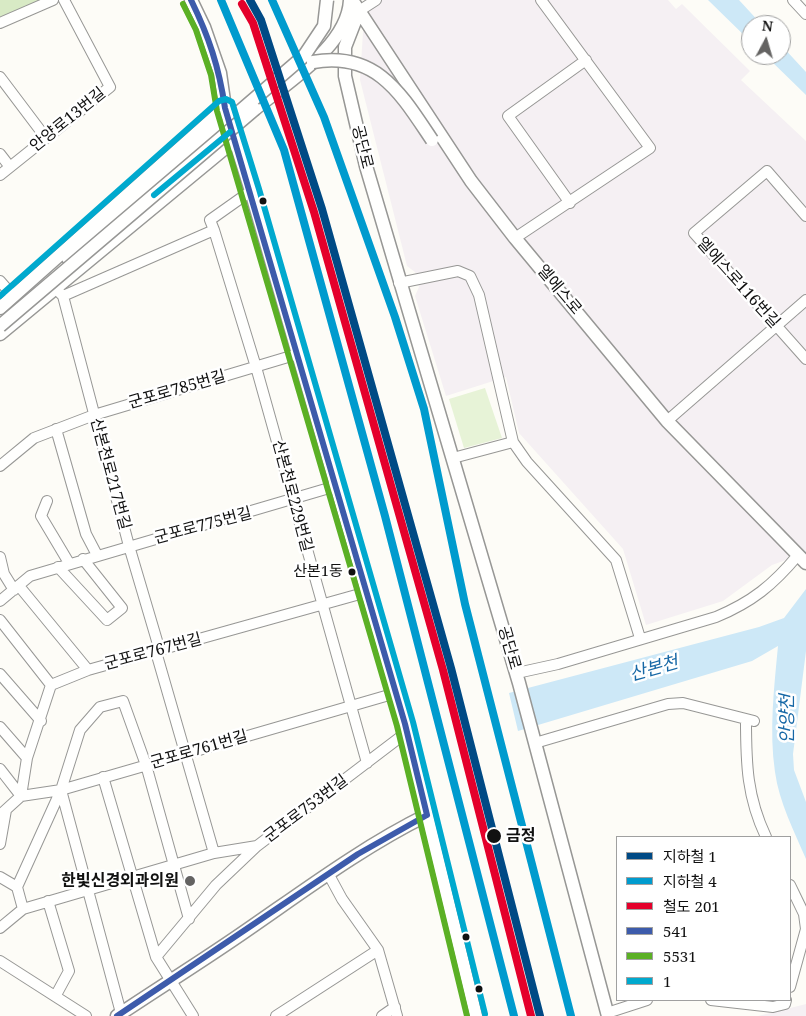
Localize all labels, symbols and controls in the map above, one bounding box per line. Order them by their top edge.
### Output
north arrow [741,15,791,65]
text: N [761,16,774,36]
street label: 안양로13번길 [26,84,110,156]
street label: 공단로 [347,123,377,171]
unlabelled marker [258,196,268,206]
street label: 엘에스로116번길 [692,234,784,332]
street label: 엘에스로 [533,261,585,319]
street label: 군포로785번길 [126,367,228,413]
street label: 산본천로217번길 [86,416,134,532]
street label: 산본천로229번길 [268,438,316,554]
street label: 군포로775번길 [152,504,254,548]
place label: 산본1동 [293,563,343,581]
marker: 산본1동 [347,567,357,577]
street label: 공단로 [494,624,524,672]
street label: 군포로767번길 [102,630,204,674]
water label: 산본천 [627,652,681,686]
water label: 안양천 [777,694,799,744]
street label: 군포로761번길 [148,727,250,773]
street label: 군포로753번길 [260,771,352,847]
place label: 금정 [506,826,535,846]
marker: 금정 [485,827,503,845]
legend [616,836,791,1001]
text: 지하철 1 [663,846,717,866]
place label: 한빛신경외과의원 [61,871,179,891]
text: 지하철 4 [663,871,717,891]
marker: 한빛신경외과의원 [183,874,197,888]
text: 철도 201 [663,896,720,916]
text: 541 [663,921,688,941]
unlabelled marker [461,932,471,942]
text: 5531 [663,946,697,966]
text: 1 [663,971,671,991]
unlabelled marker [474,984,484,994]

